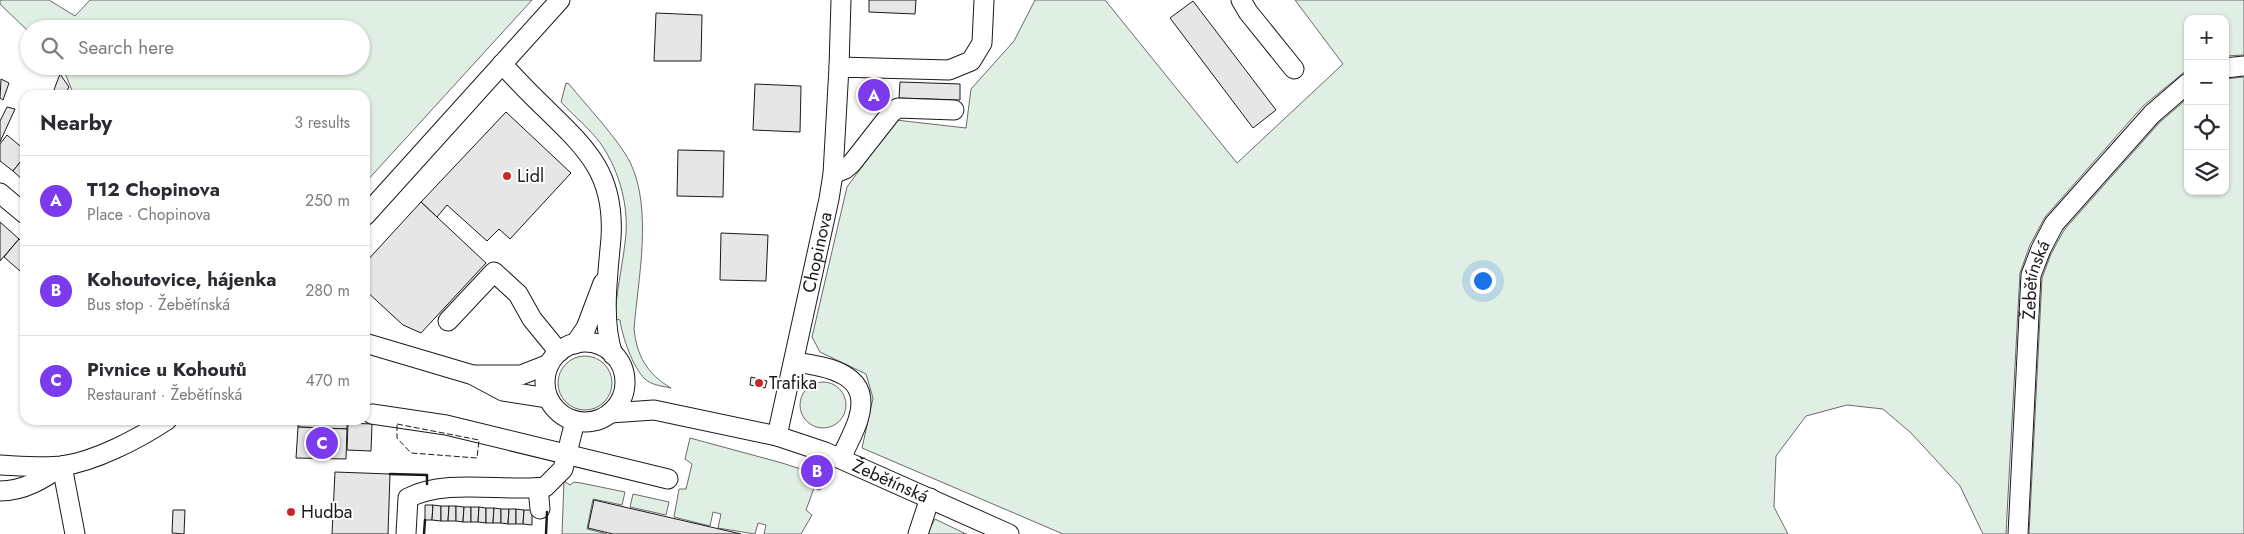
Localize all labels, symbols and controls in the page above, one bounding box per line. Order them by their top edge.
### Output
map controls [2184,15,2229,195]
button: + [2184,15,2229,60]
search box [20,20,370,75]
icon: search [38,34,66,62]
text: Search here [78,34,174,61]
button: − [2184,60,2229,105]
pin: A [858,76,890,114]
button: locate [2184,105,2229,150]
text: Nearby [40,108,112,138]
text: 3 results [294,111,350,134]
button: layers [2184,150,2229,195]
place label: Lidl [517,163,544,189]
marker: Lidl [501,170,513,182]
text: T12 Chopinova [87,176,220,203]
text: A [50,189,62,212]
text: 250 m [305,189,350,212]
text: Place · Chopinova [87,203,210,226]
street label: Chopinova [796,209,839,295]
street label: Žebětínská [2016,236,2056,320]
text: Kohoutovice, hájenka [87,266,277,293]
your location [1470,268,1496,294]
text: B [51,279,61,302]
text: 280 m [305,279,350,302]
text: Bus stop · Žebětínská [87,293,230,316]
text: Pivnice u Kohoutů [87,356,247,383]
text: C [50,369,62,392]
text: 470 m [305,369,350,392]
place label: Trafika [769,370,817,396]
marker: Trafika [753,377,765,389]
text: Restaurant · Žebětínská [87,383,242,406]
pin: C [306,424,338,462]
pin: B [801,452,833,490]
street label: Žebětínská [848,453,933,510]
place label: Hudba [301,499,353,525]
marker: Hudba [285,506,297,518]

